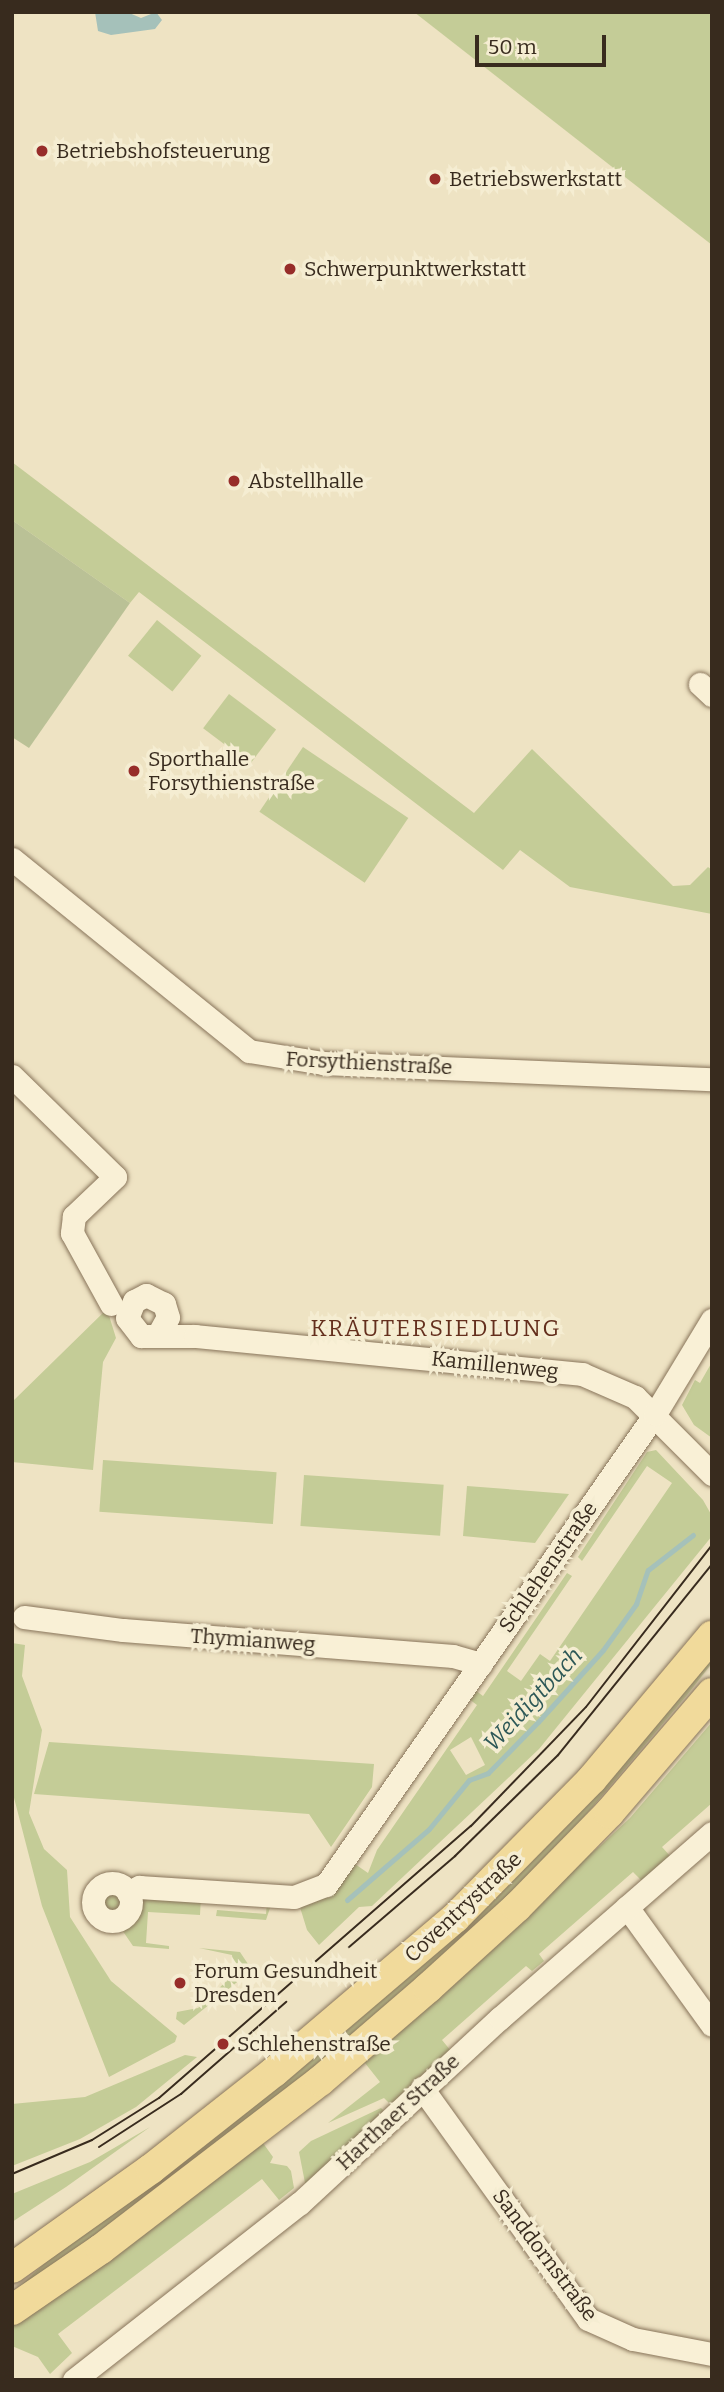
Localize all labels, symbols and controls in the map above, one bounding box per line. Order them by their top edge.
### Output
scale bar [479,21,610,65]
text: 50 m [488,34,537,60]
place label: Betriebshofsteuerung [56,138,270,164]
marker: Betriebshofsteuerung [34,143,50,159]
place label: Betriebswerkstatt [449,166,622,192]
marker: Betriebswerkstatt [427,171,443,187]
place label: Schwerpunktwerkstatt [304,256,526,282]
marker: Schwerpunktwerkstatt [282,261,298,277]
place label: Abstellhalle [248,468,364,494]
marker: Abstellhalle [226,473,242,489]
place label: Sporthalle Forsythienstraße [148,746,315,796]
marker: Sporthalle Forsythienstraße [126,763,142,779]
street label: Forsythienstraße [285,1046,453,1080]
district label: KRÄUTERSIEDLUNG [312,1314,560,1342]
street label: Kamillenweg [430,1346,560,1384]
street label: Schlehenstraße [494,1497,602,1637]
street label: Thymianweg [190,1623,316,1657]
water label: Weidigtbach [478,1641,588,1757]
street label: Coventrystraße [399,1846,527,1968]
place label: Forum Gesundheit Dresden [194,1958,377,2008]
marker: Forum Gesundheit Dresden [172,1975,188,1991]
place label: Schlehenstraße [237,2031,391,2057]
marker: Schlehenstraße [215,2036,231,2052]
street label: Harthaer Straße [331,2049,465,2175]
street label: Sanddornstraße [487,2184,603,2326]

